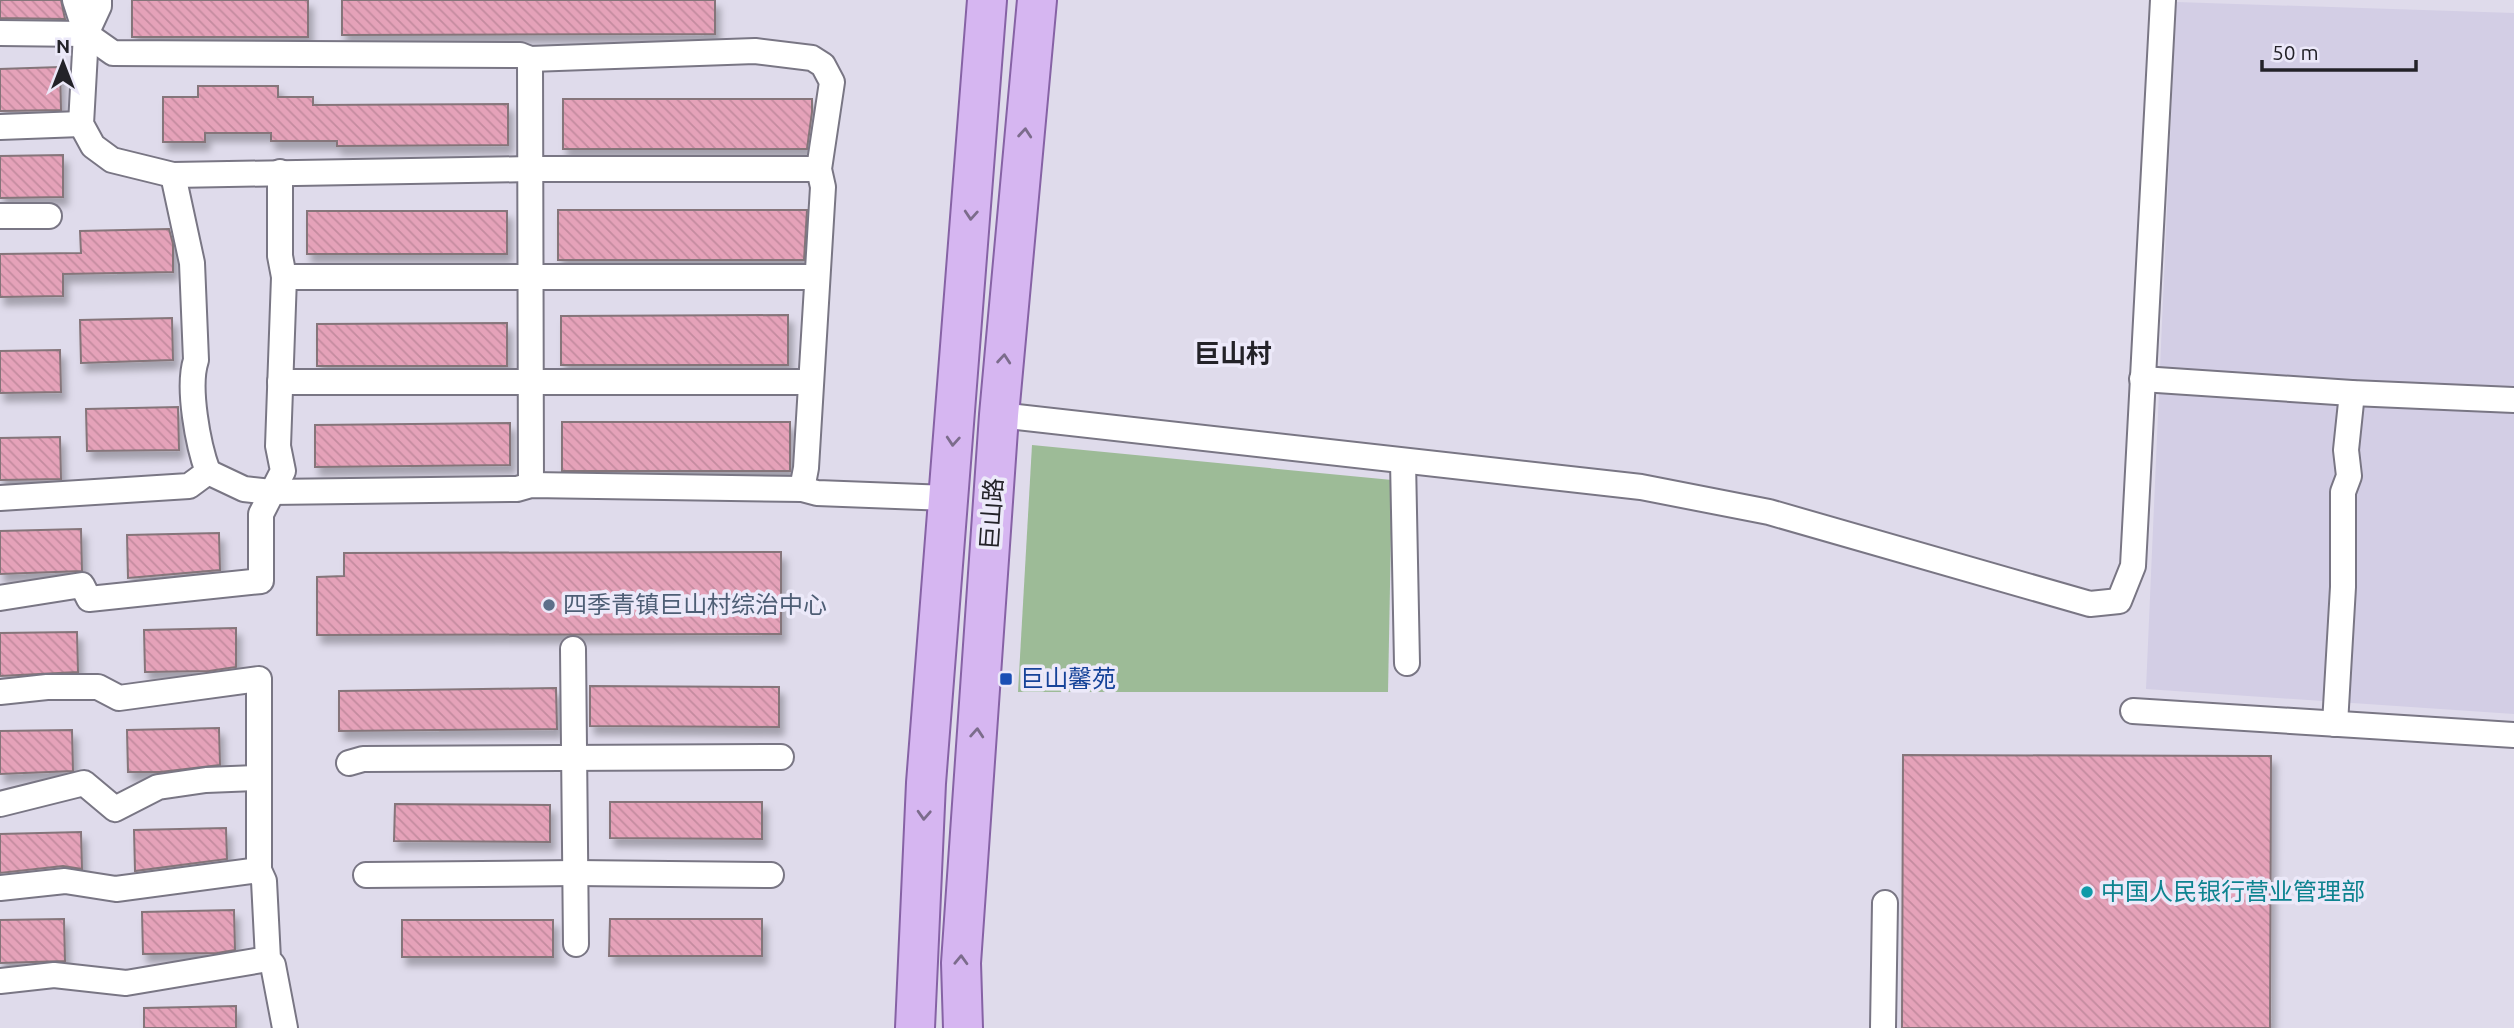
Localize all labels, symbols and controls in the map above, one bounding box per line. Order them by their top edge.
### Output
north arrow [28,28,98,98]
scale bar [2262,28,2416,72]
text: N [56,35,70,57]
text: 50 m [2272,40,2319,64]
one-way arrow [1017,127,1032,138]
one-way arrow [963,209,978,220]
district label: 巨山村 [1194,339,1272,368]
one-way arrow [996,354,1011,365]
one-way arrow [946,436,961,447]
street label: 巨山路 [976,477,1007,551]
place label: 四季青镇巨山村综治中心 [563,591,827,618]
marker: 四季青镇巨山村综治中心 [541,597,557,613]
place label: 巨山馨苑 [1020,665,1116,692]
marker: 巨山馨苑 [998,671,1014,687]
one-way arrow [969,727,984,738]
one-way arrow [917,810,932,821]
place label: 中国人民银行营业管理部 [2101,878,2365,905]
marker: 中国人民银行营业管理部 [2079,884,2095,900]
one-way arrow [954,954,969,965]

